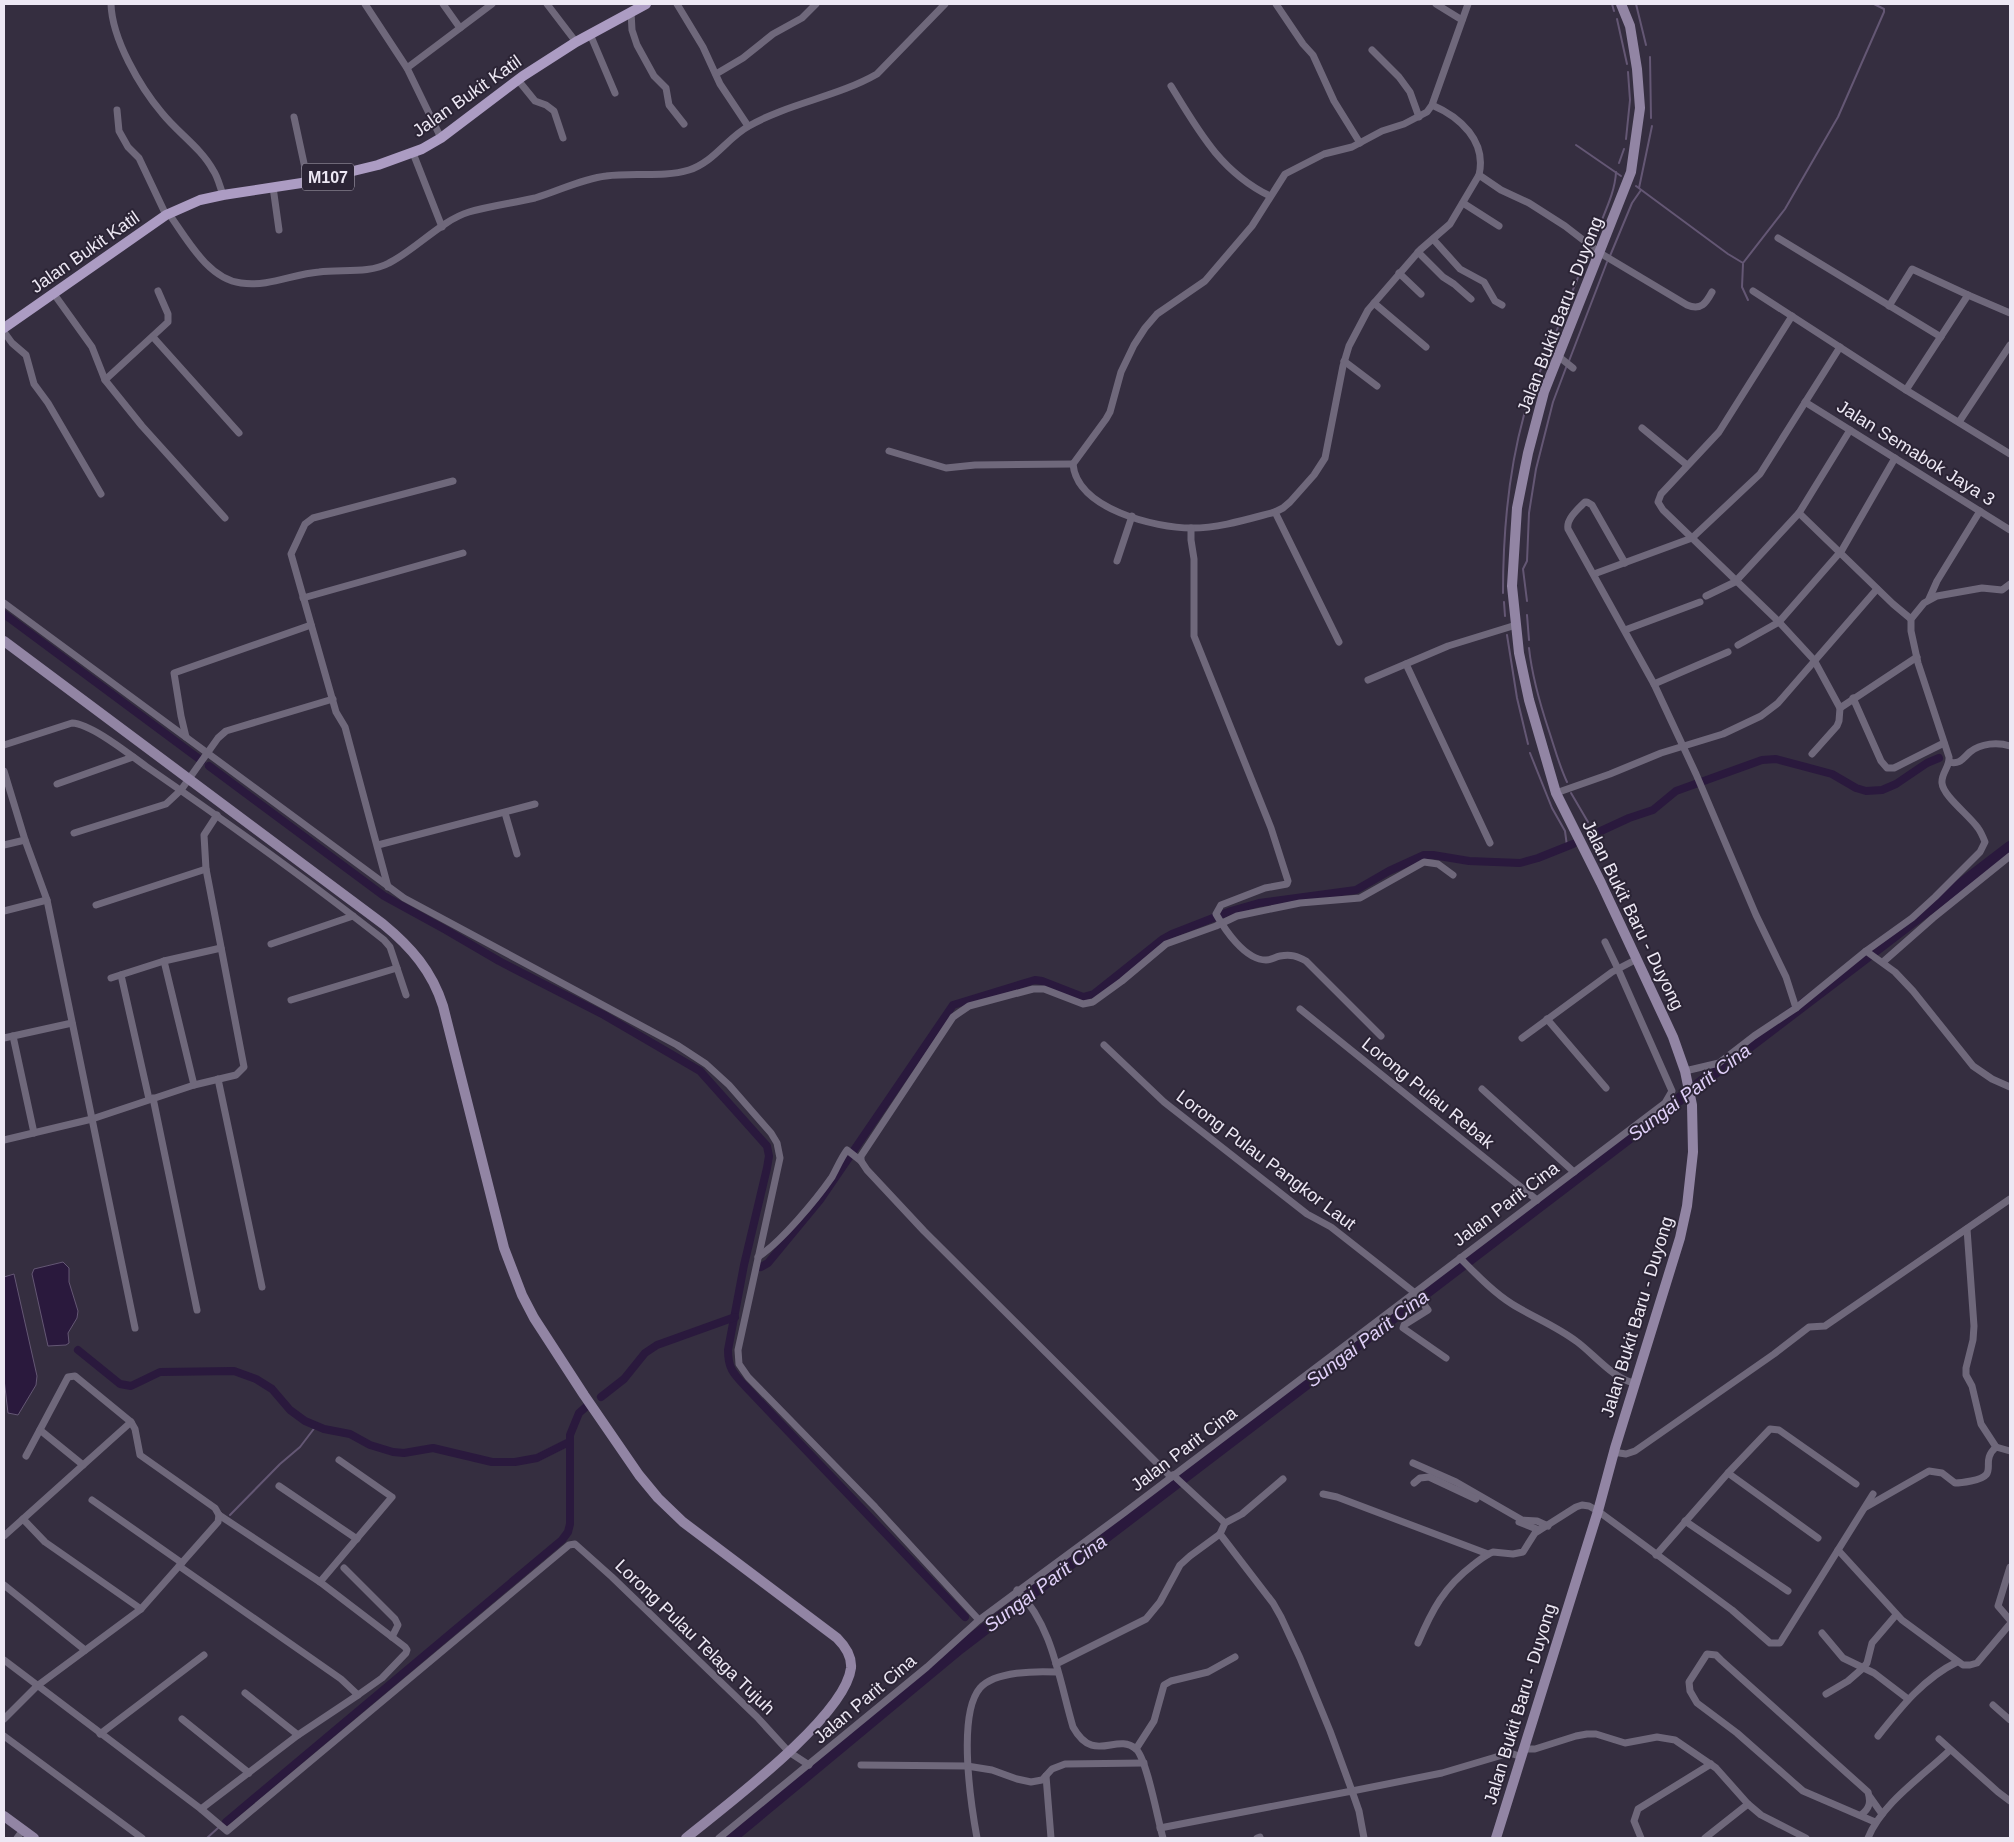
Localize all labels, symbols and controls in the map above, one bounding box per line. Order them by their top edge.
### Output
street label: Jalan Bukit Katil [409,51,525,141]
road number: M107 [302,163,354,190]
street label: Jalan Bukit Katil [27,207,143,297]
street label: Jalan Bukit Baru - Duyong [1513,214,1607,416]
street label: Jalan Semabok Jaya 3 [1833,396,1999,510]
street label: Jalan Bukit Baru - Duyong [1578,817,1688,1013]
street label: Lorong Pulau Rebak [1358,1034,1499,1153]
water label: Sungai Parit Cina [1624,1040,1755,1145]
street label: Lorong Pulau Pangkor Laut [1172,1086,1360,1234]
street label: Jalan Parit Cina [1449,1157,1564,1250]
street label: Jalan Bukit Baru - Duyong [1597,1214,1677,1420]
water label: Sungai Parit Cina [1302,1286,1433,1391]
street label: Jalan Parit Cina [1127,1402,1242,1495]
water label: Sungai Parit Cina [980,1531,1111,1636]
street label: Lorong Pulau Telaga Tujuh [611,1556,779,1718]
street label: Jalan Bukit Baru - Duyong [1480,1601,1560,1807]
street label: Jalan Parit Cina [810,1650,921,1748]

